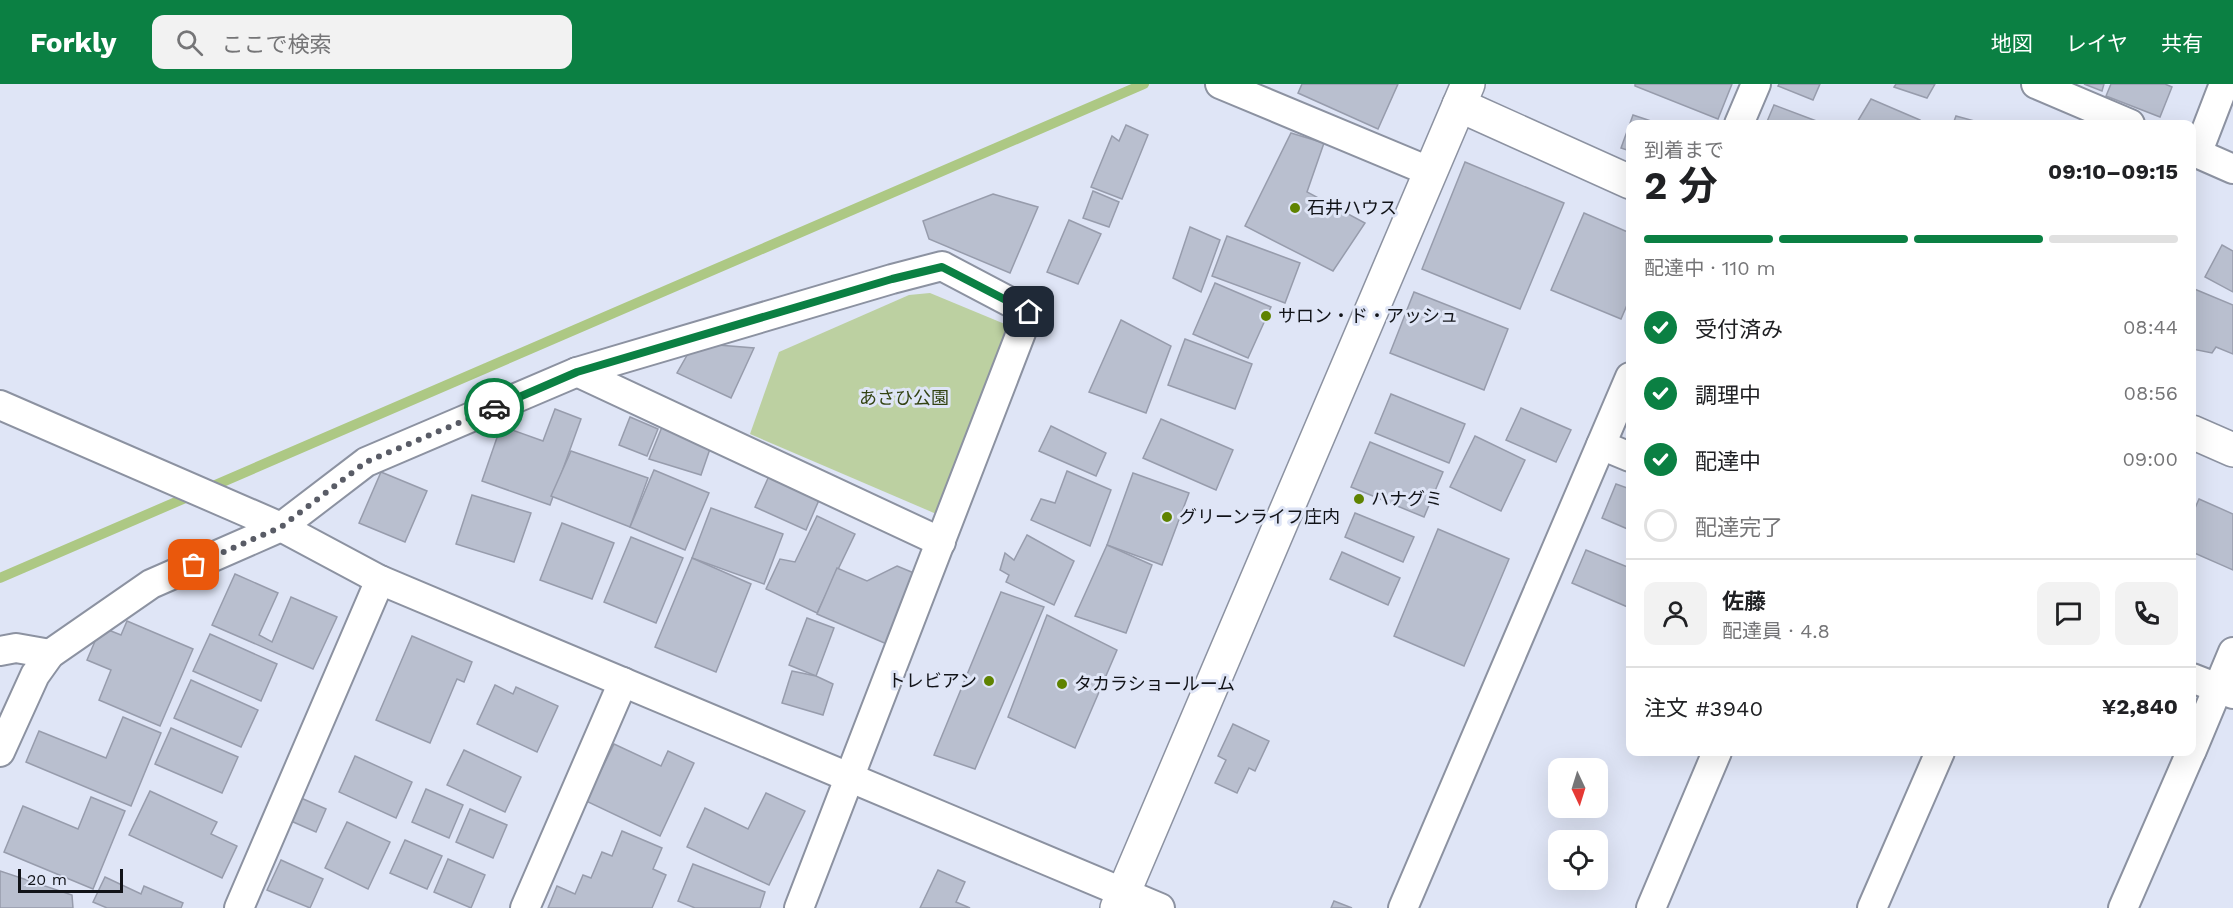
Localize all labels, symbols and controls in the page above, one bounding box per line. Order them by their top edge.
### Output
search box [152,15,572,69]
text: Forkly [30,26,116,59]
icon: search [173,26,206,59]
text: 地図 [1991,31,2033,56]
text: レイヤ [2066,31,2128,56]
text: 共有 [2161,31,2203,56]
text: ここで検索 [221,32,331,57]
text: 到着まで [1644,138,1724,162]
text: 09:10–09:15 [2048,159,2178,184]
text: 2 分 [1644,163,1717,208]
place label: 石井ハウス [1307,197,1397,218]
marker: 石井ハウス [1288,201,1302,215]
text: 配達中 · 110 m [1644,256,1776,280]
pin [1003,286,1054,337]
icon: home [1012,295,1045,328]
place label: サロン・ド・アッシュ [1278,305,1458,326]
marker: サロン・ド・アッシュ [1259,309,1273,323]
icon: check [1644,311,1677,344]
text: 08:44 [2123,315,2178,339]
text: 受付済み [1695,317,1783,342]
icon: check [1644,377,1677,410]
courier [464,378,524,438]
text: 08:56 [2124,381,2178,405]
text: 調理中 [1695,383,1761,408]
park label: あさひ公園 [859,387,949,408]
icon: car [478,392,511,425]
icon: check [1644,443,1677,476]
text: 09:00 [2122,447,2178,471]
text: 配達中 [1695,449,1761,474]
place label: ハナグミ [1371,488,1443,509]
marker: ハナグミ [1352,492,1366,506]
place label: グリーンライフ庄内 [1179,506,1340,527]
marker: グリーンライフ庄内 [1160,510,1174,524]
text: 配達完了 [1695,515,1783,540]
pin [168,539,219,590]
icon: bag [177,548,210,581]
button: person [1644,582,1707,645]
button: chat [2037,582,2100,645]
button: phone [2115,582,2178,645]
text: 佐藤 [1722,589,1766,614]
text: 配達員 · 4.8 [1722,619,1830,643]
place label: トレビアン [888,670,977,691]
place label: タカラショールーム [1074,673,1235,694]
marker: トレビアン [982,674,996,688]
marker: タカラショールーム [1055,677,1069,691]
text: ¥2,840 [2102,694,2178,719]
text: 注文 #3940 [1644,696,1763,721]
north arrow [1548,758,1608,818]
map controls [1548,758,1608,890]
button: locate [1548,830,1608,890]
scale bar [18,866,123,894]
text: 20 m [27,870,67,889]

